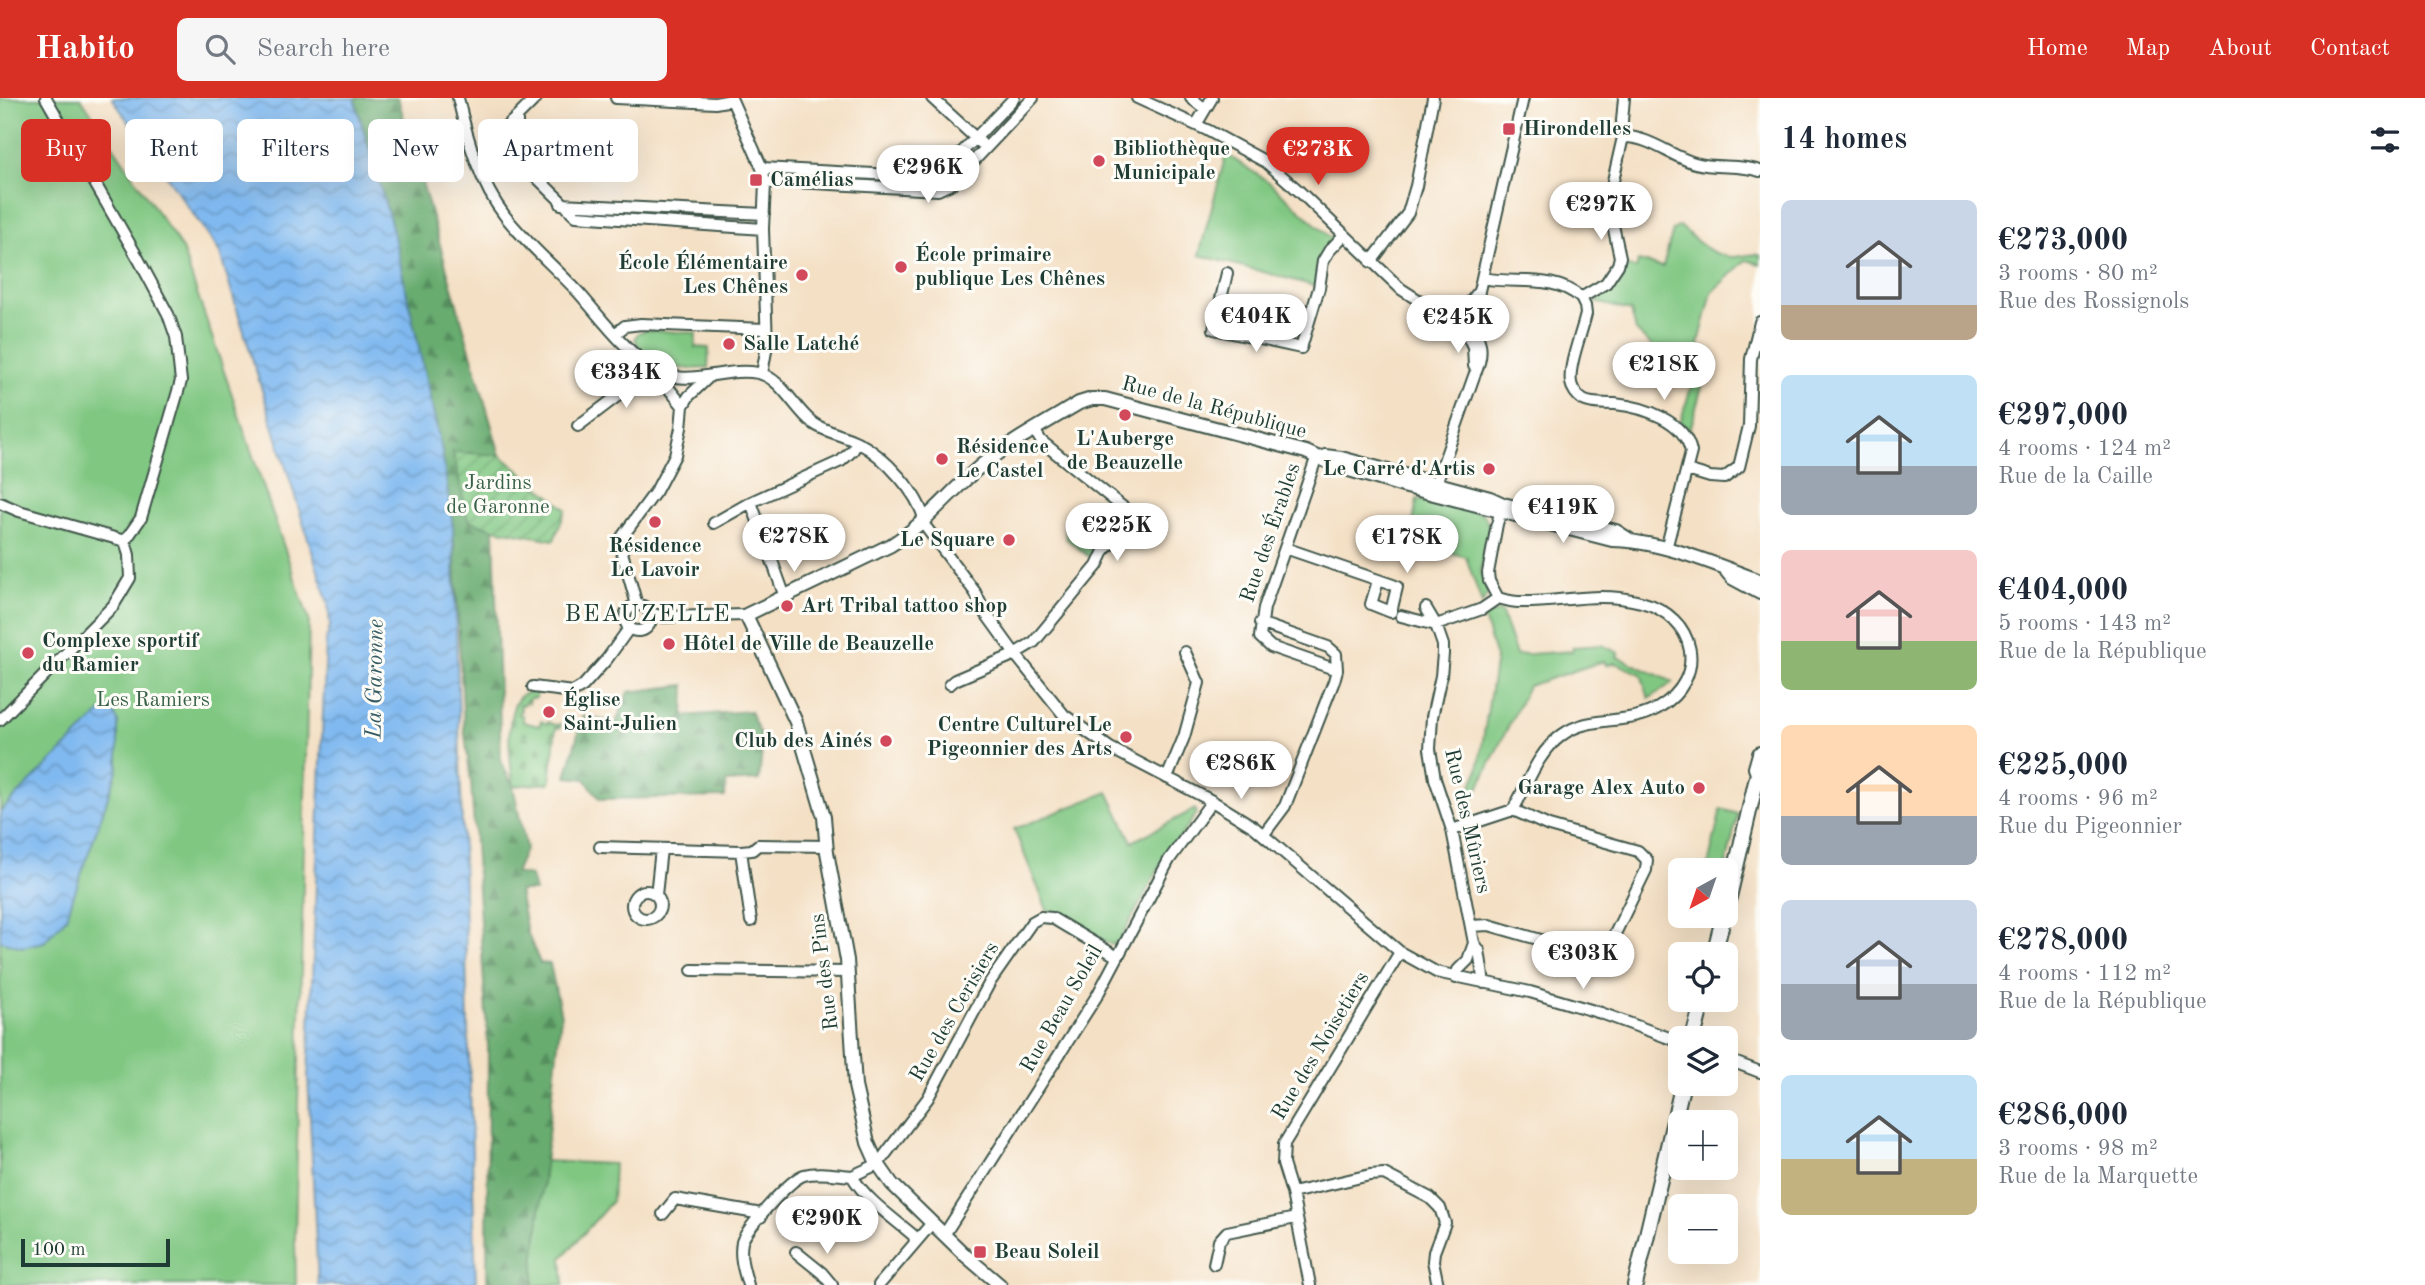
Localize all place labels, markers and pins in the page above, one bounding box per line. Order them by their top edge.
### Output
place label: Hirondelles [1523,119,1631,140]
marker: Hirondelles [1501,121,1517,137]
pin: €273K [1269,127,1367,187]
place label: Bibliothèque Municipale [1113,139,1230,184]
pin: €296K [879,146,977,205]
marker: Bibliothèque Municipale [1091,153,1107,169]
place label: Camélias [770,170,854,191]
marker: Camélias [748,172,764,188]
pin: €297K [1552,183,1650,242]
place label: École primaire publique Les Chênes [915,241,1105,290]
place label: École Élémentaire Les Chênes [618,249,788,298]
marker: École primaire publique Les Chênes [893,259,909,275]
marker: École Élémentaire Les Chênes [794,267,810,283]
pin: €404K [1207,294,1305,354]
pin: €245K [1409,296,1507,355]
place label: Salle Latché [743,334,859,355]
marker: Salle Latché [721,336,737,352]
pin: €218K [1615,342,1713,402]
pin: €334K [577,350,675,410]
marker: L'Auberge de Beauzelle [1117,407,1133,423]
place label: L'Auberge de Beauzelle [1067,429,1183,474]
place label: Résidence Le Castel [956,437,1049,482]
marker: Résidence Le Castel [934,451,950,467]
place label: Le Carré d'Artis [1322,459,1475,480]
marker: Le Carré d'Artis [1481,461,1497,477]
pin: €419K [1514,486,1612,545]
pin: €225K [1068,504,1166,563]
marker: Résidence Le Lavoir [647,514,663,530]
pin: €278K [745,514,843,574]
pin: €178K [1358,516,1456,575]
place label: Le Square [900,530,995,551]
marker: Le Square [1001,532,1017,548]
place label: Résidence Le Lavoir [608,536,702,581]
place label: Art Tribal tattoo shop [801,596,1007,617]
marker: Art Tribal tattoo shop [779,598,795,614]
place label: Complexe sportif du Ramier [42,631,200,676]
place label: Hôtel de Ville de Beauzelle [683,634,934,655]
marker: Hôtel de Ville de Beauzelle [661,636,677,652]
marker: Complexe sportif du Ramier [20,645,36,661]
place label: Église Saint-Julien [563,686,677,735]
marker: Église Saint-Julien [541,704,557,720]
place label: Centre Culturel Le Pigeonnier des Arts [927,715,1112,760]
marker: Centre Culturel Le Pigeonnier des Arts [1118,729,1134,745]
place label: Club des Ainés [734,731,872,752]
marker: Club des Ainés [878,733,894,749]
pin: €286K [1192,742,1290,801]
place label: Garage Alex Auto [1517,778,1685,799]
marker: Garage Alex Auto [1691,780,1707,796]
pin: €303K [1534,932,1632,991]
pin: €290K [778,1196,876,1256]
place label: Beau Soleil [994,1242,1100,1263]
marker: Beau Soleil [972,1244,988,1260]

